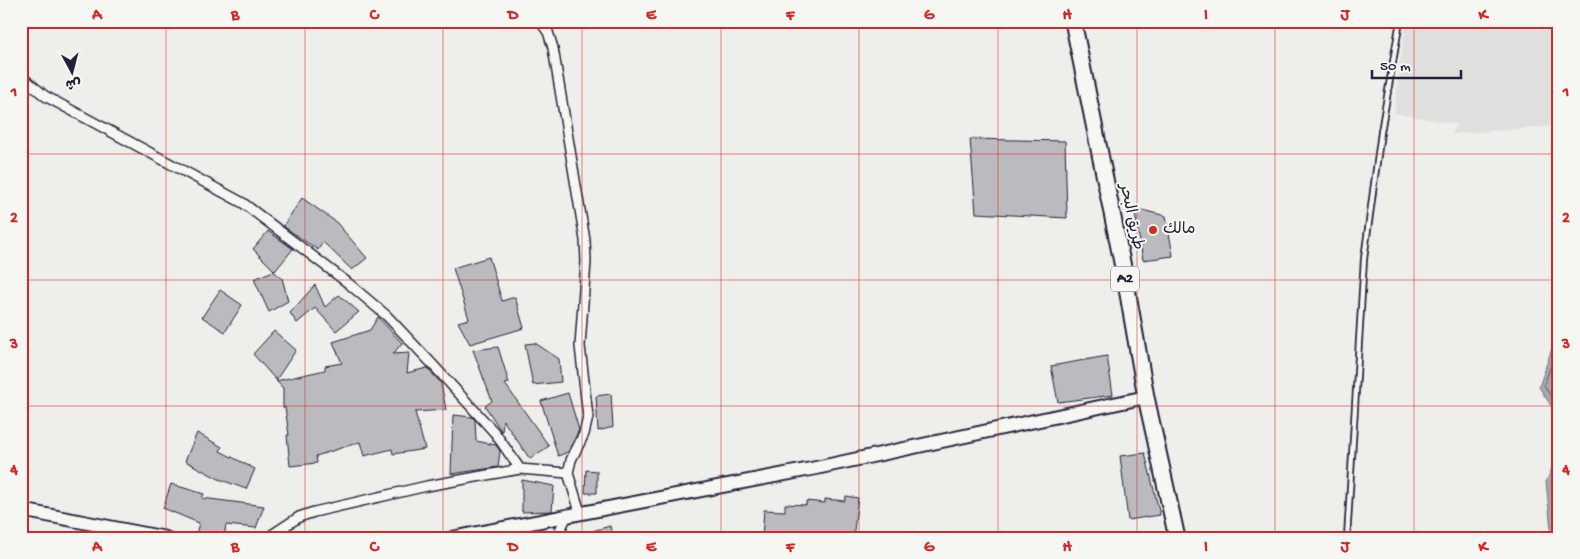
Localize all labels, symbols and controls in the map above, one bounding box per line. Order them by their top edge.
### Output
text: A [91,7,103,26]
text: B [230,7,240,26]
text: C [369,7,380,26]
text: D [506,7,519,26]
text: E [646,7,657,26]
text: F [785,7,796,26]
text: G [924,7,935,26]
text: H [1062,7,1072,26]
text: I [1204,7,1208,26]
text: J [1340,7,1351,26]
text: K [1478,7,1490,26]
north arrow [48,48,98,98]
scale bar [1372,48,1461,80]
text: 50 m [1380,58,1411,76]
text: ش [65,73,82,92]
text: 1 [10,84,17,103]
text: 1 [1562,84,1569,103]
street label: طريق البحر [1113,180,1146,252]
text: 2 [10,210,18,229]
text: 2 [1562,210,1570,229]
place label: مالك [1163,221,1196,240]
marker: مالك [1147,224,1159,236]
road number: A2 [1111,266,1139,292]
text: 3 [9,336,18,355]
text: 3 [1561,336,1570,355]
text: 4 [9,462,18,481]
text: 4 [1561,462,1570,481]
text: A [91,539,103,558]
text: B [230,539,240,558]
text: C [369,539,380,558]
text: D [506,539,519,558]
text: E [646,539,657,558]
text: F [785,539,796,558]
text: G [924,539,935,558]
text: H [1062,539,1072,558]
text: I [1204,539,1208,558]
text: J [1340,539,1351,558]
text: K [1478,539,1490,558]

